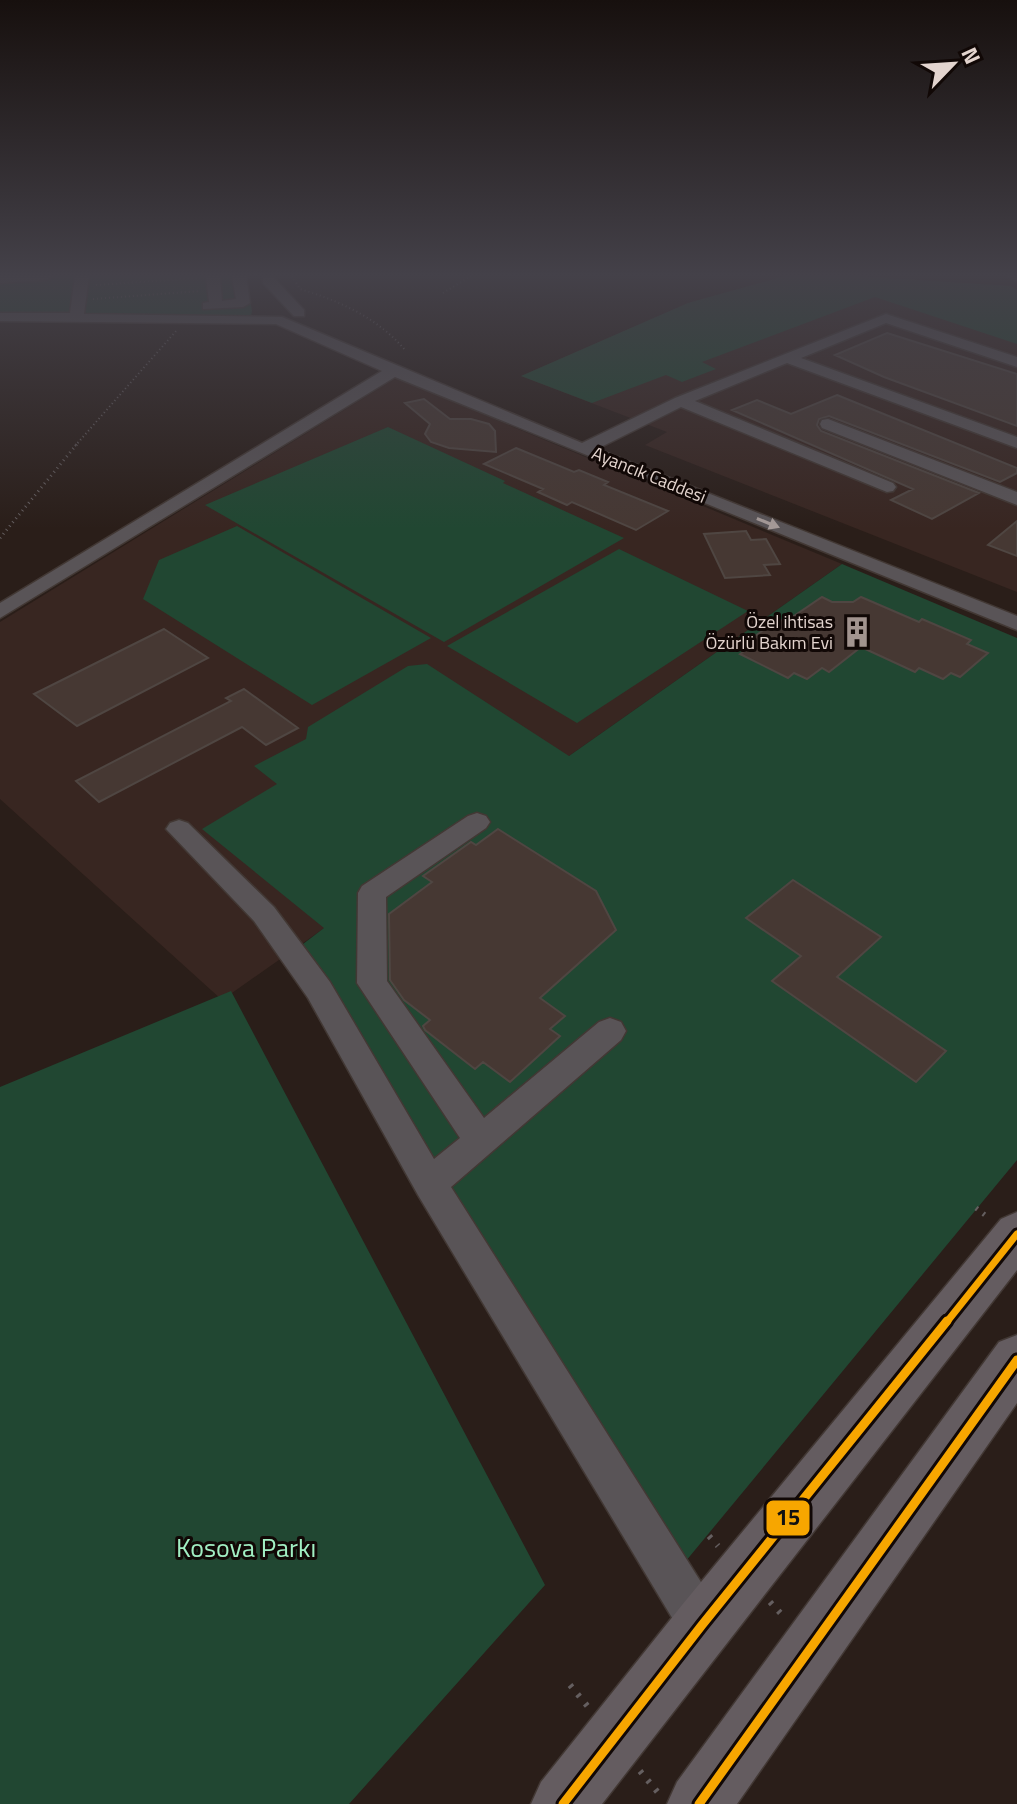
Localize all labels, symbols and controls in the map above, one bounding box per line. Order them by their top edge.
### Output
north arrow [913,24,993,104]
text: N [952,41,990,70]
street label: Ayancık Caddesi [588,439,710,510]
one-way arrow [756,517,780,530]
place label: Özel ihtisas Özürlü Bakım Evi [705,608,833,656]
building icon: Özel ihtisas Özürlü Bakım Evi [840,615,874,649]
line badge: 15 [765,1499,811,1537]
text: 15 [776,1500,800,1534]
park label: Kosova Parkı [176,1528,316,1567]

